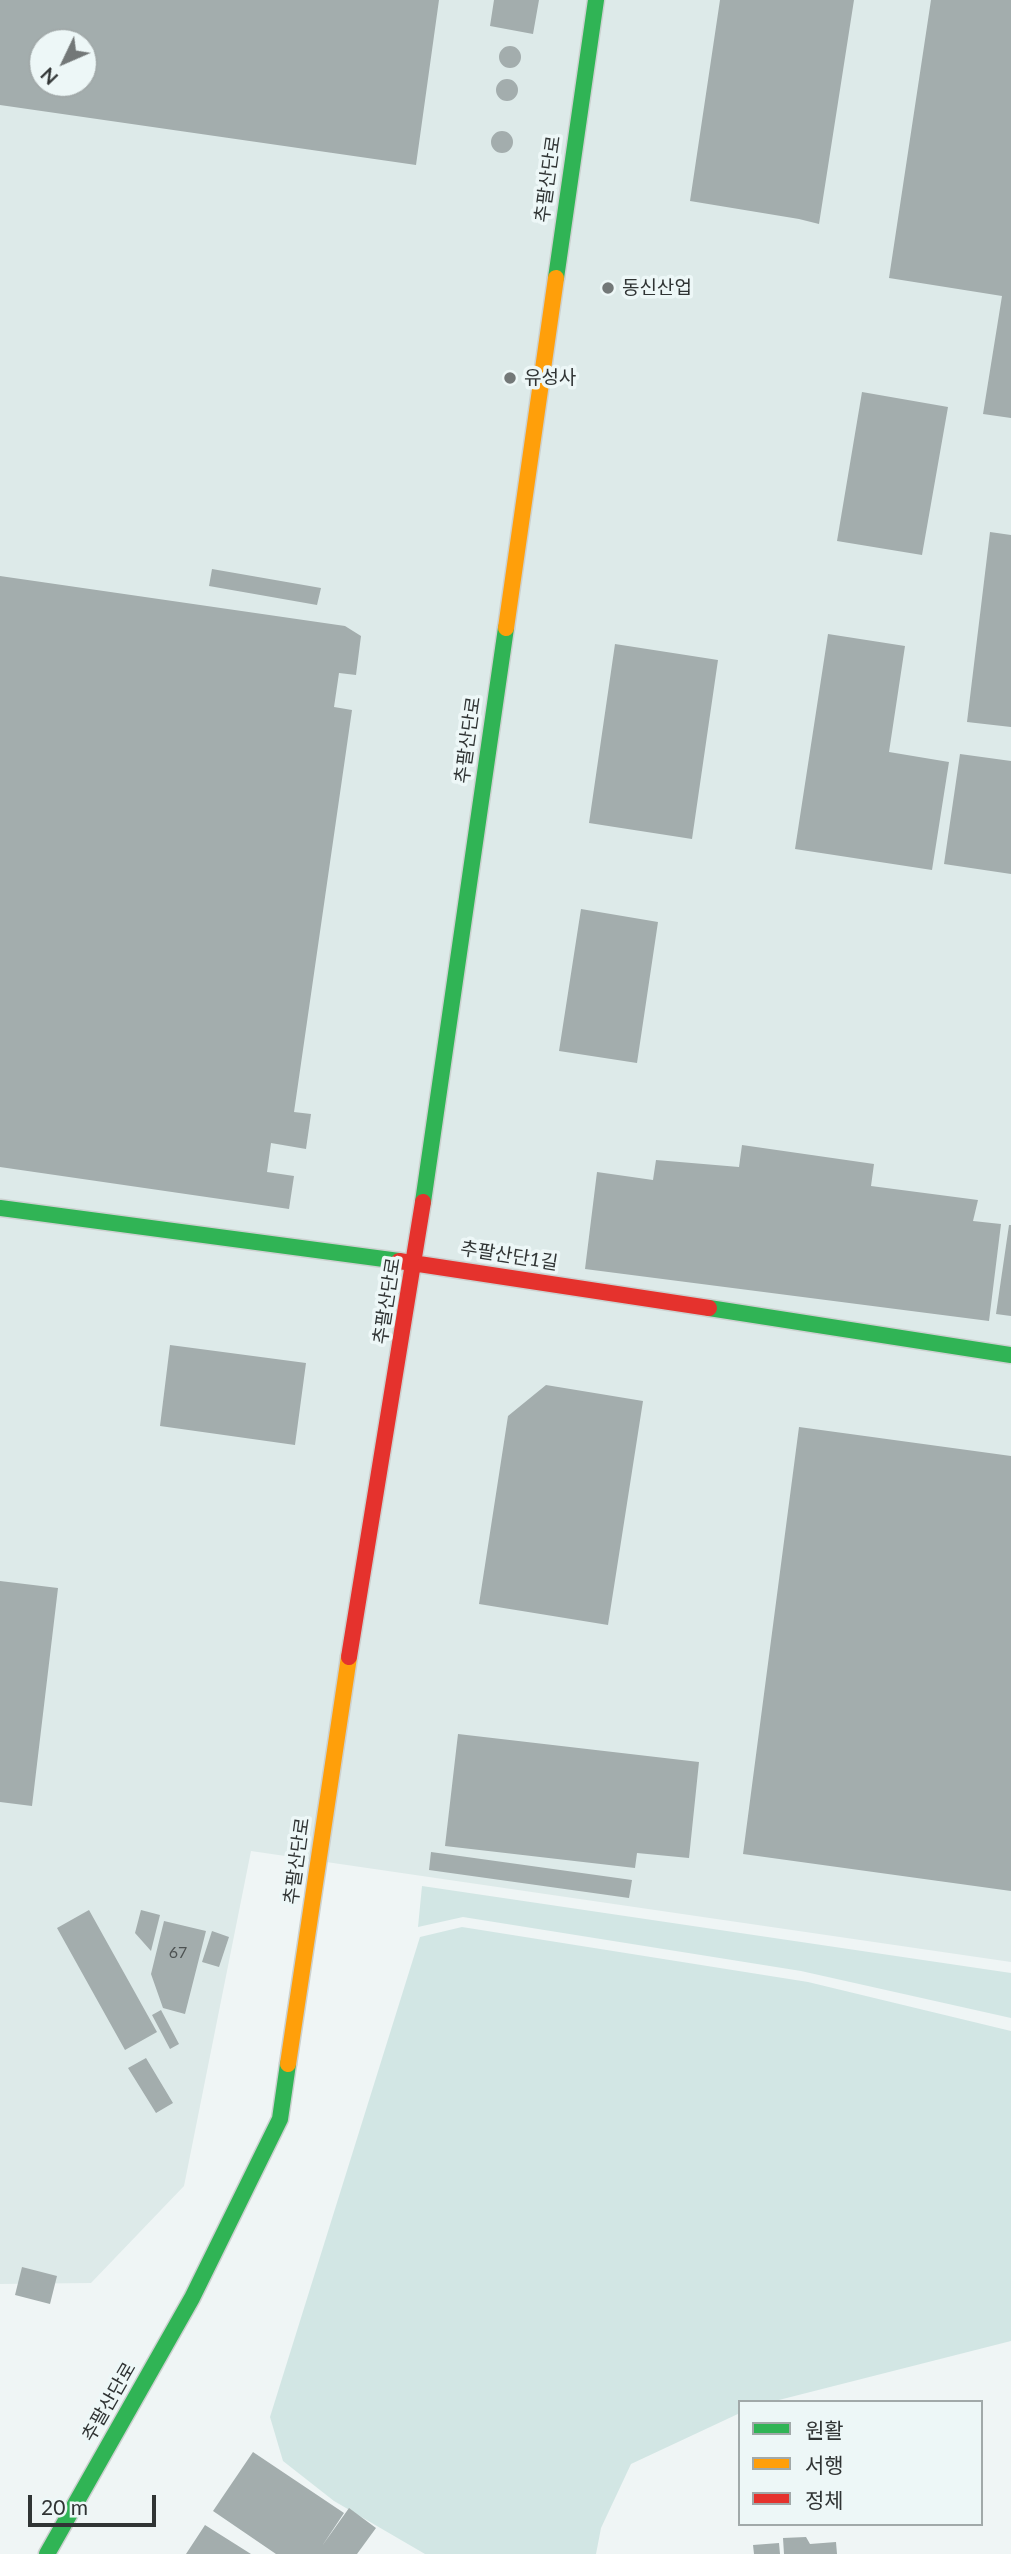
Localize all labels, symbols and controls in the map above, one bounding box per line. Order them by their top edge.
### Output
north arrow [28,28,98,98]
text: N [36,63,62,90]
street label: 추팔산단로 [531,134,565,224]
place label: 동신산업 [622,277,692,299]
marker: 동신산업 [600,280,616,296]
place label: 유성사 [524,367,576,389]
marker: 유성사 [502,370,518,386]
street label: 추팔산단로 [451,695,485,785]
street label: 추팔산단1길 [459,1237,559,1275]
street label: 추팔산단로 [369,1256,405,1346]
street label: 추팔산단로 [280,1816,314,1906]
house number: 67 [169,1943,187,1963]
street label: 추팔산단로 [77,2358,141,2446]
legend [738,2400,983,2526]
text: 원활 [805,2417,844,2442]
text: 서행 [805,2452,844,2477]
scale bar [32,2480,159,2524]
text: 정체 [805,2487,844,2512]
text: 20 m [41,2494,88,2519]

